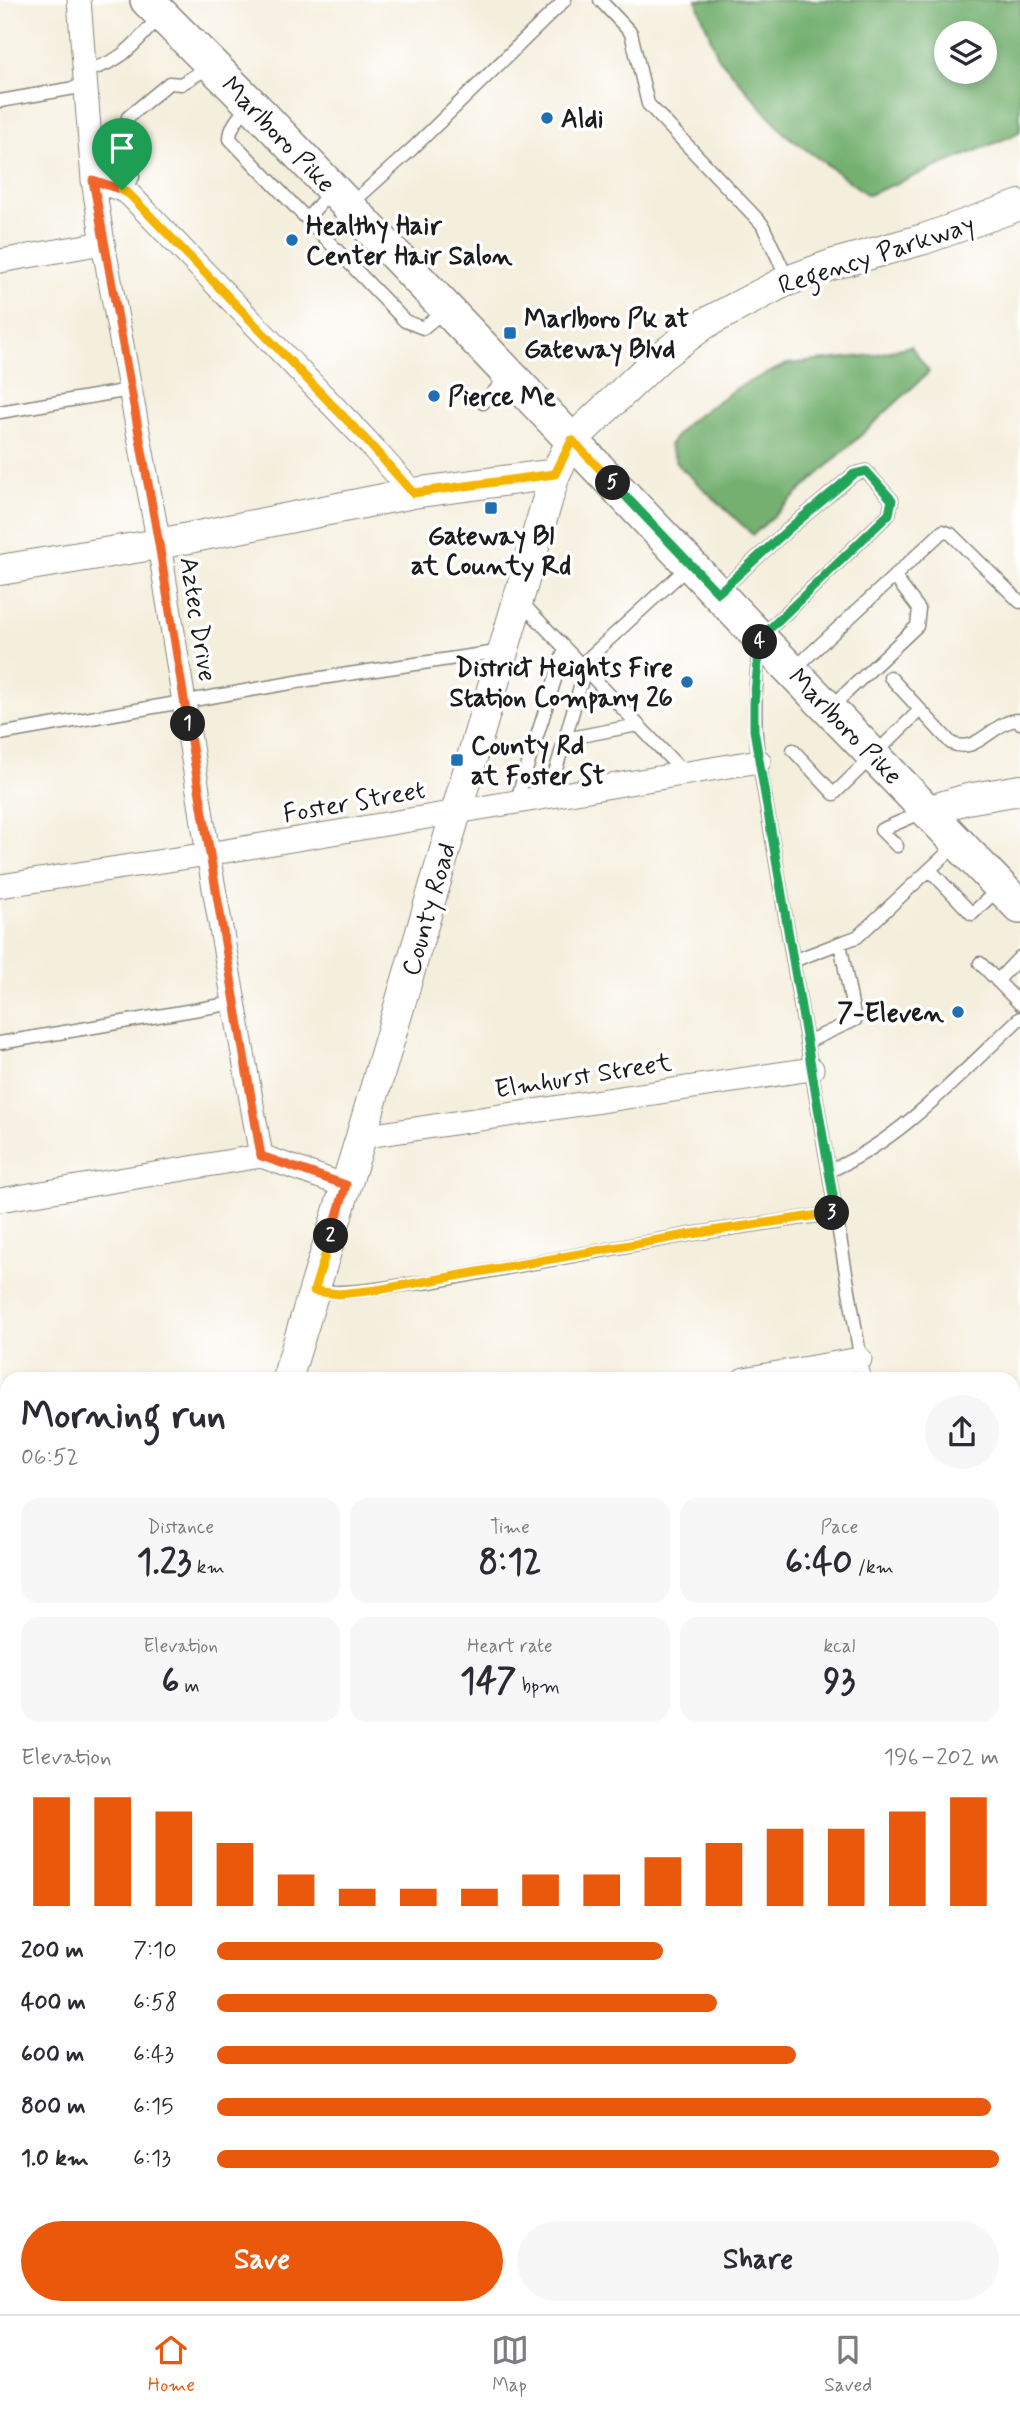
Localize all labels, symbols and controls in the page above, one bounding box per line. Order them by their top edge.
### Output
map controls [934,21,997,84]
button: layers [934,21,997,84]
street label: Marlboro Pike [213,70,342,201]
place label: Aldi [561,103,604,137]
marker: Aldi [539,110,555,126]
pin [92,118,152,190]
icon: arrive [103,129,141,167]
street label: Regency Parkway [774,208,980,306]
place label: Healthy Hair Center Hair Salon [306,210,513,274]
marker: Healthy Hair Center Hair Salon [284,232,300,248]
place label: Marlboro Pk at Gateway Blvd [524,303,689,367]
marker: Marlboro Pk at Gateway Blvd [502,325,518,341]
place label: Pierce Me [448,381,556,415]
marker: Pierce Me [426,388,442,404]
pin: 5 [596,466,630,500]
text: 5 [607,470,618,495]
marker: Gateway Bl at County Rd [483,500,499,516]
place label: Gateway Bl at County Rd [411,520,571,584]
street label: Aztec Drive [170,555,224,684]
pin: 4 [742,624,778,660]
text: 4 [754,629,765,654]
place label: District Heights Fire Station Company 26 [450,652,673,716]
street label: Marlboro Pike [780,662,909,793]
marker: District Heights Fire Station Company 26 [679,674,695,690]
pin: 1 [170,706,206,742]
text: 1 [183,711,192,736]
place label: County Rd at Foster St [471,730,605,794]
marker: County Rd at Foster St [449,752,465,768]
street label: Foster Street [281,774,428,832]
street label: County Road [395,839,465,980]
place label: 7-Eleven [837,997,945,1031]
marker: 7-Eleven [950,1004,966,1020]
street label: Elmhurst Street [493,1046,674,1108]
pin: 3 [814,1196,850,1230]
text: 3 [827,1200,836,1225]
pin: 2 [314,1218,348,1254]
text: 2 [326,1223,335,1248]
text: Morning run [21,1392,226,1441]
button: share [925,1395,999,1469]
text: 06:52 [21,1443,79,1473]
text: Distance [147,1515,214,1540]
text: Time [490,1515,530,1540]
text: Pace [820,1515,858,1540]
text: 1.23 [137,1540,192,1586]
text: 8:12 [478,1540,542,1586]
text: 6:40 [785,1540,853,1586]
text: km [192,1555,225,1580]
text: /km [853,1555,894,1580]
text: Elevation [143,1634,218,1659]
text: Heart rate [467,1634,553,1659]
text: kcal [823,1634,855,1659]
text: 6 [162,1659,179,1705]
text: 147 [460,1659,517,1705]
text: 93 [823,1659,855,1705]
text: m [179,1674,200,1699]
text: bpm [517,1674,560,1699]
text: Elevation [21,1743,112,1773]
text: 196–202 m [884,1743,999,1773]
text: 200 m [21,1936,84,1966]
text: 7:10 [133,1936,177,1966]
text: 400 m [21,1988,86,2018]
text: 6:58 [133,1988,177,2018]
text: 600 m [21,2040,84,2070]
text: 6:43 [133,2040,174,2070]
text: 800 m [21,2092,85,2122]
text: 6:15 [133,2092,173,2122]
text: 1.0 km [21,2144,89,2174]
text: 6:13 [133,2144,171,2174]
button: Save [21,2221,503,2301]
button: Share [517,2221,999,2301]
tab: Home [148,2331,195,2398]
tab: Map [491,2331,529,2398]
tab: Saved [824,2331,872,2398]

